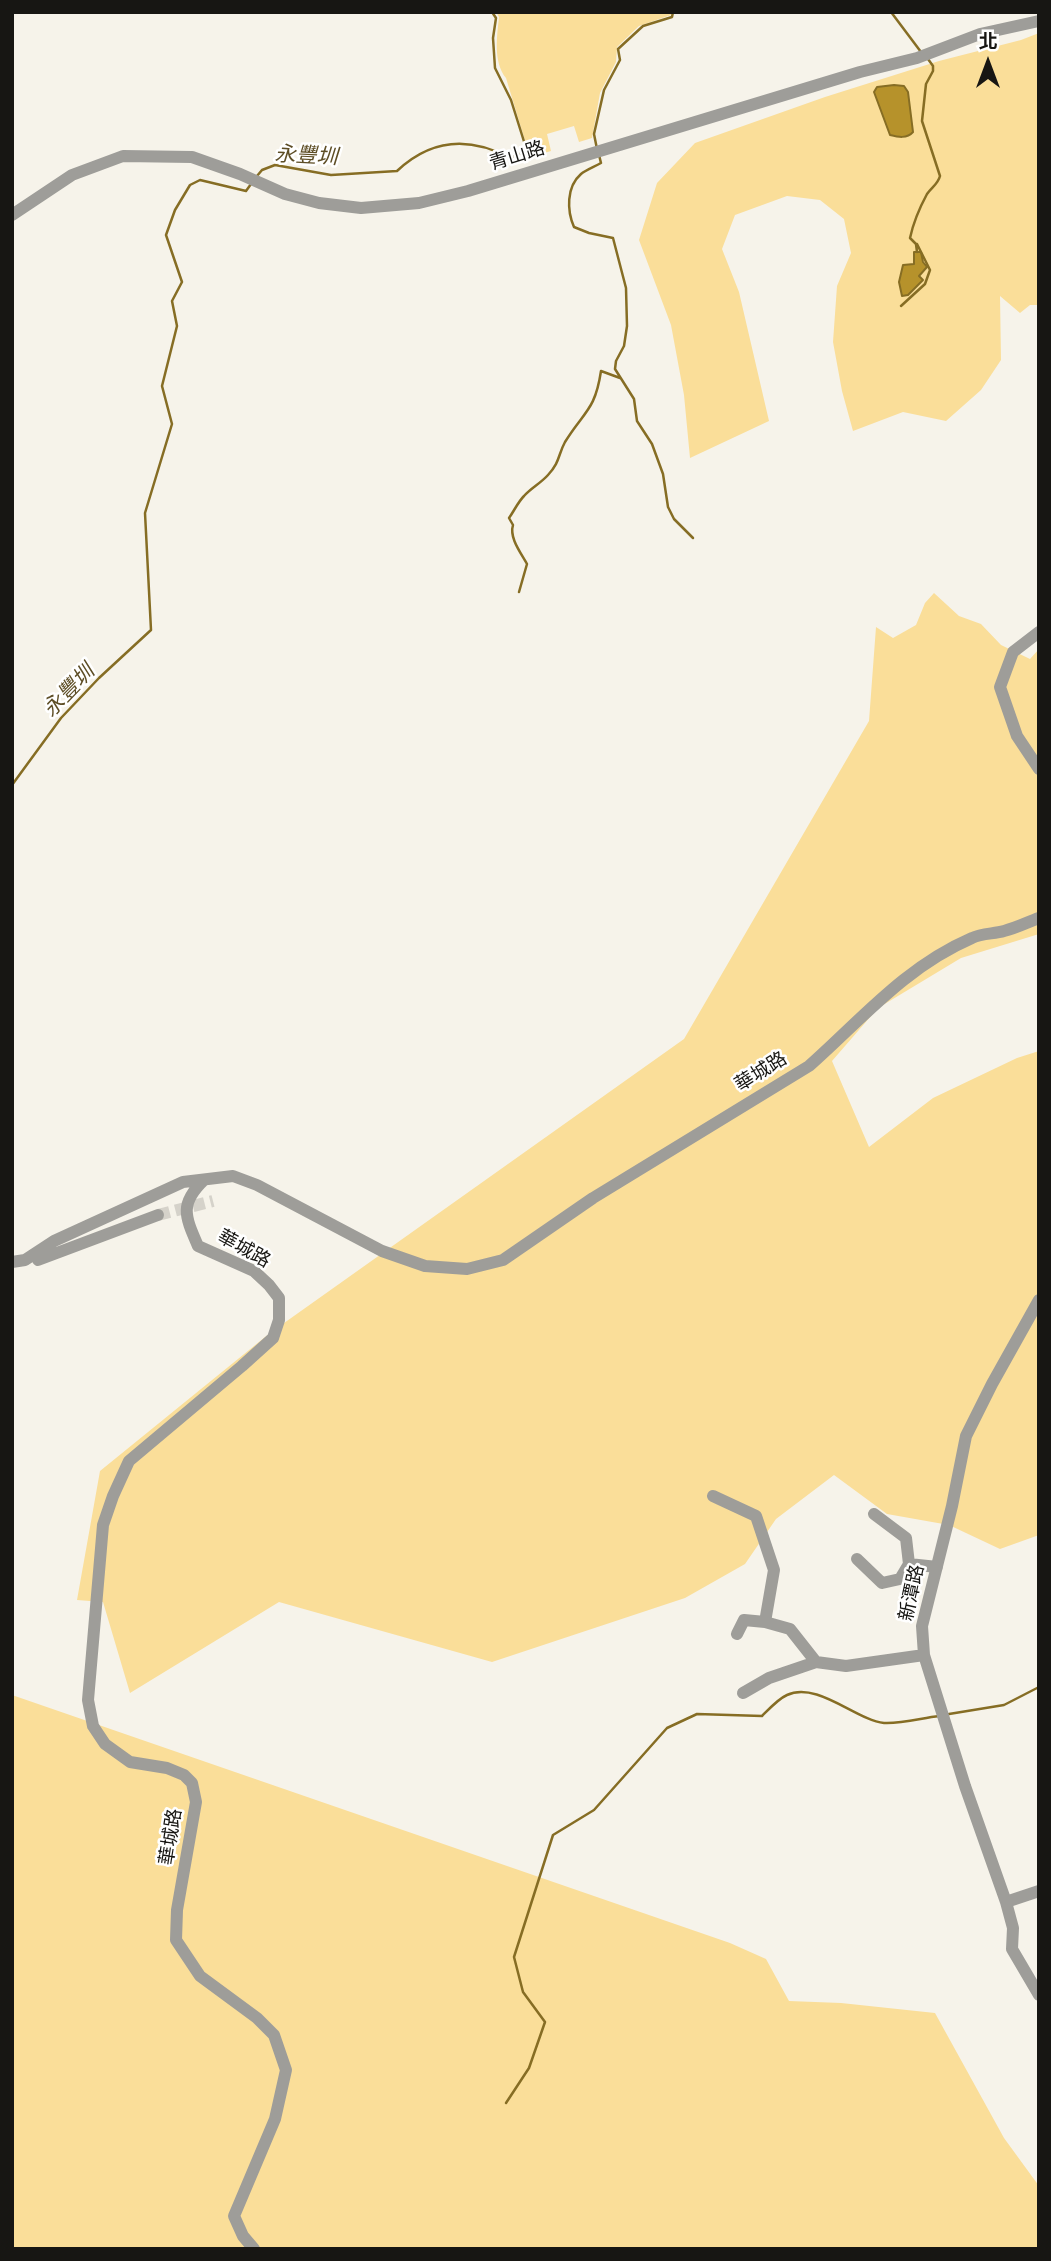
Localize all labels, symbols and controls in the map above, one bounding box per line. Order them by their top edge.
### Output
north arrow [953,28,1023,98]
text: 北 [978,30,998,53]
street label: 青山路 [486,137,548,175]
water label: 永豐圳 [274,142,338,170]
water label: 永豐圳 [38,660,100,722]
street label: 華城路 [731,1047,791,1097]
street label: 華城路 [214,1225,274,1273]
street label: 新潭路 [895,1563,929,1623]
street label: 華城路 [155,1807,187,1867]

